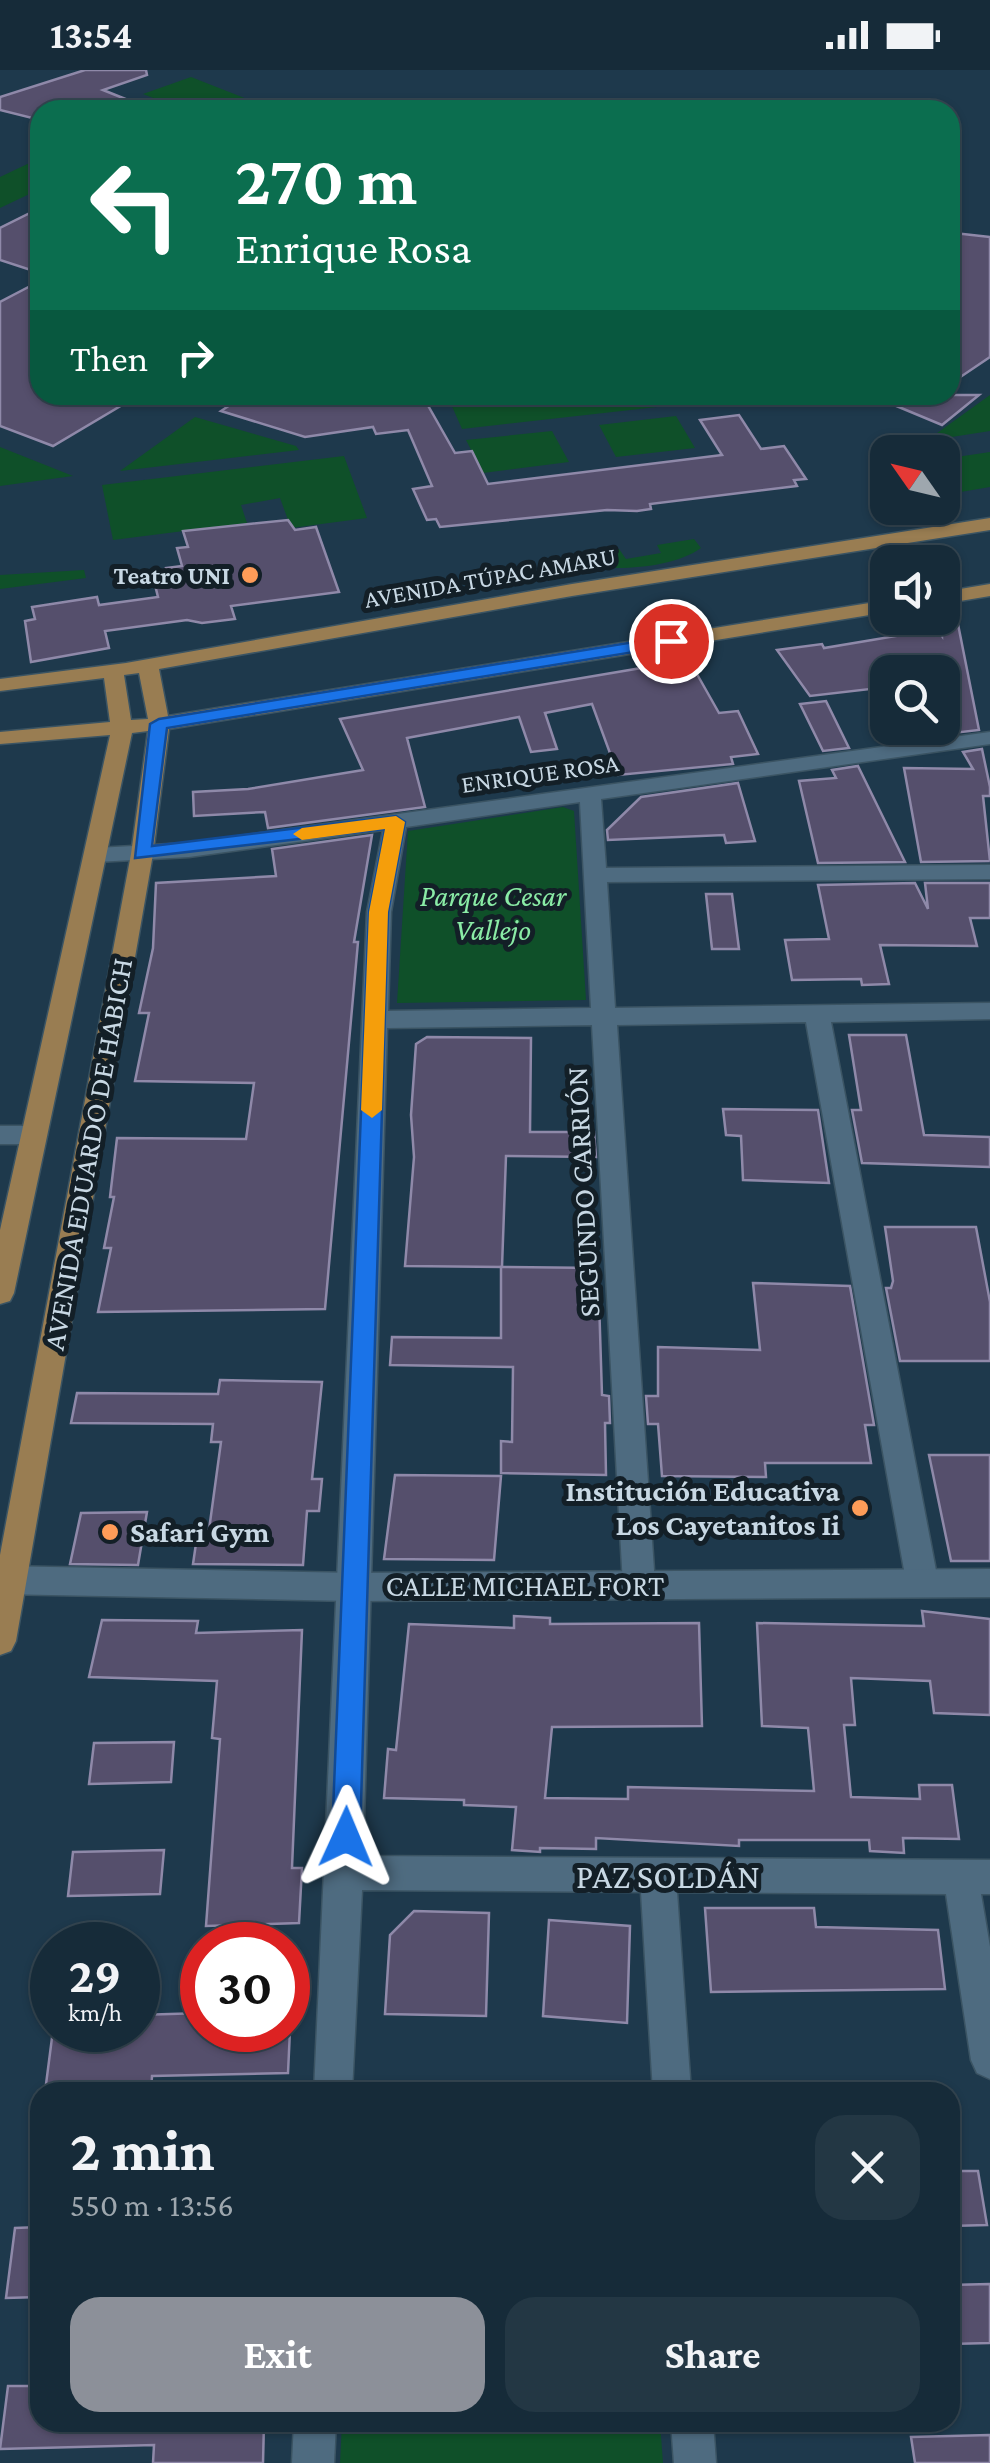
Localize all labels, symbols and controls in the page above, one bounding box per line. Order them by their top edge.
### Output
text: 13:54 [50,14,132,56]
icon: left [70,140,200,270]
text: 270 m [235,141,417,219]
text: Enrique Rosa [235,223,472,273]
icon: right [168,330,223,385]
text: Then [70,337,148,379]
north arrow [870,435,960,525]
map controls [870,435,960,745]
street label: AVENIDA TÚPAC AMARU [362,542,618,613]
button: sound [870,545,960,635]
place label: Teatro UNI [113,562,230,589]
marker: Teatro UNI [239,564,261,586]
pin [629,599,714,684]
icon: arrive [644,614,699,669]
button: search [870,655,960,745]
street label: ENRIQUE ROSA [460,749,621,798]
park label: Parque Cesar Vallejo [420,879,568,947]
street label: AVENIDA EDUARDO DE HABICH [37,955,138,1352]
street label: SEGUNDO CARRIÓN [559,1066,606,1318]
place label: Institución Educativa Los Cayetanitos Ii [565,1474,840,1541]
marker: Institución Educativa Los Cayetanitos Ii [849,1497,871,1519]
place label: Safari Gym [130,1515,270,1548]
marker: Safari Gym [99,1521,121,1543]
street label: CALLE MICHAEL FORT [386,1569,664,1602]
position arrow [294,1785,398,1889]
street label: PAZ SOLDÁN [576,1857,760,1896]
speed limit sign: 30 [180,1922,310,2052]
text: 29 [69,1947,121,2003]
text: km/h [68,1999,122,2026]
button: close [815,2115,920,2220]
text: 2 min [70,2116,215,2183]
text: 550 m · 13:56 [70,2187,234,2223]
button: Exit [70,2297,485,2412]
button: Share [505,2297,920,2412]

